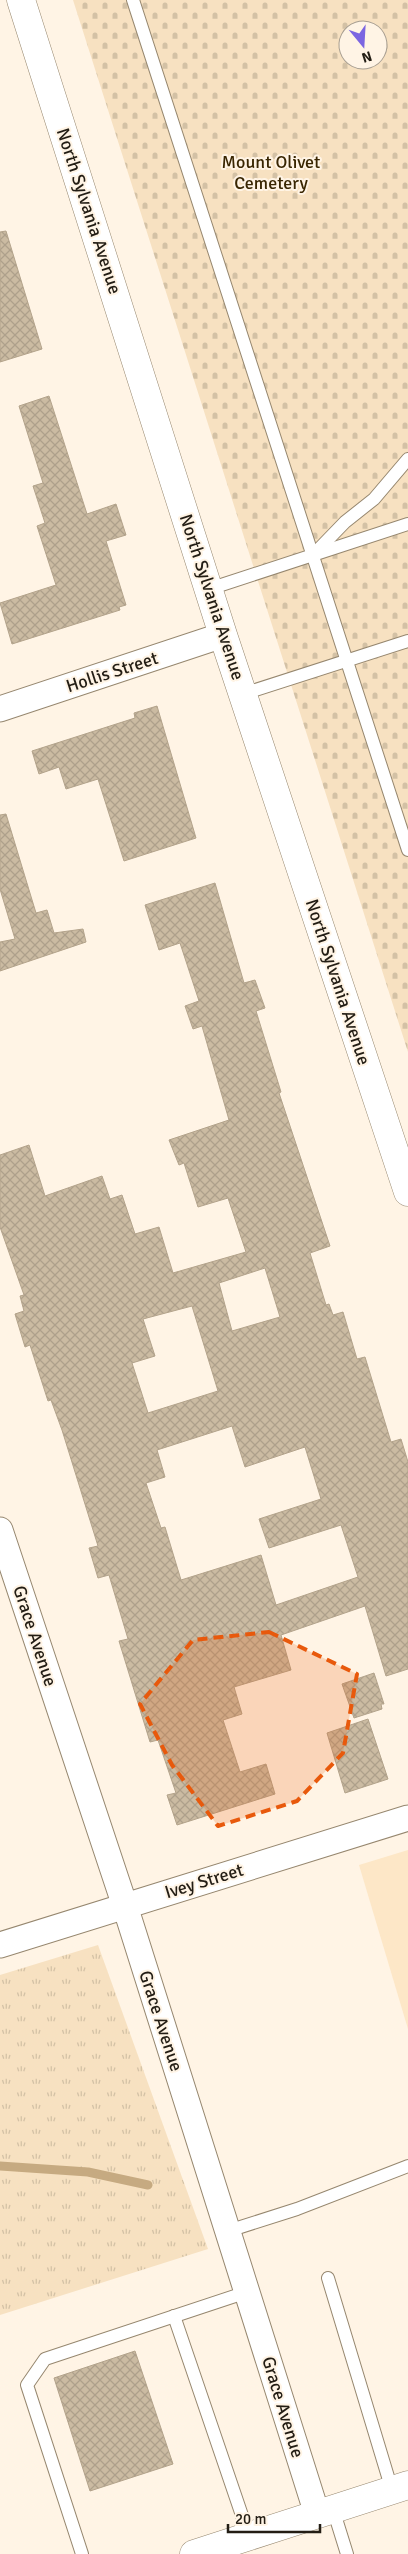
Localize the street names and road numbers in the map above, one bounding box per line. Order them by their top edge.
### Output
street label: North Sylvania Avenue [52,125,126,297]
street label: North Sylvania Avenue [175,511,249,683]
street label: Hollis Street [63,647,161,697]
street label: North Sylvania Avenue [301,896,375,1068]
street label: Grace Avenue [8,1583,62,1689]
street label: Ivey Street [162,1859,246,1903]
street label: Grace Avenue [134,1968,188,2074]
street label: Grace Avenue [257,2354,309,2460]

